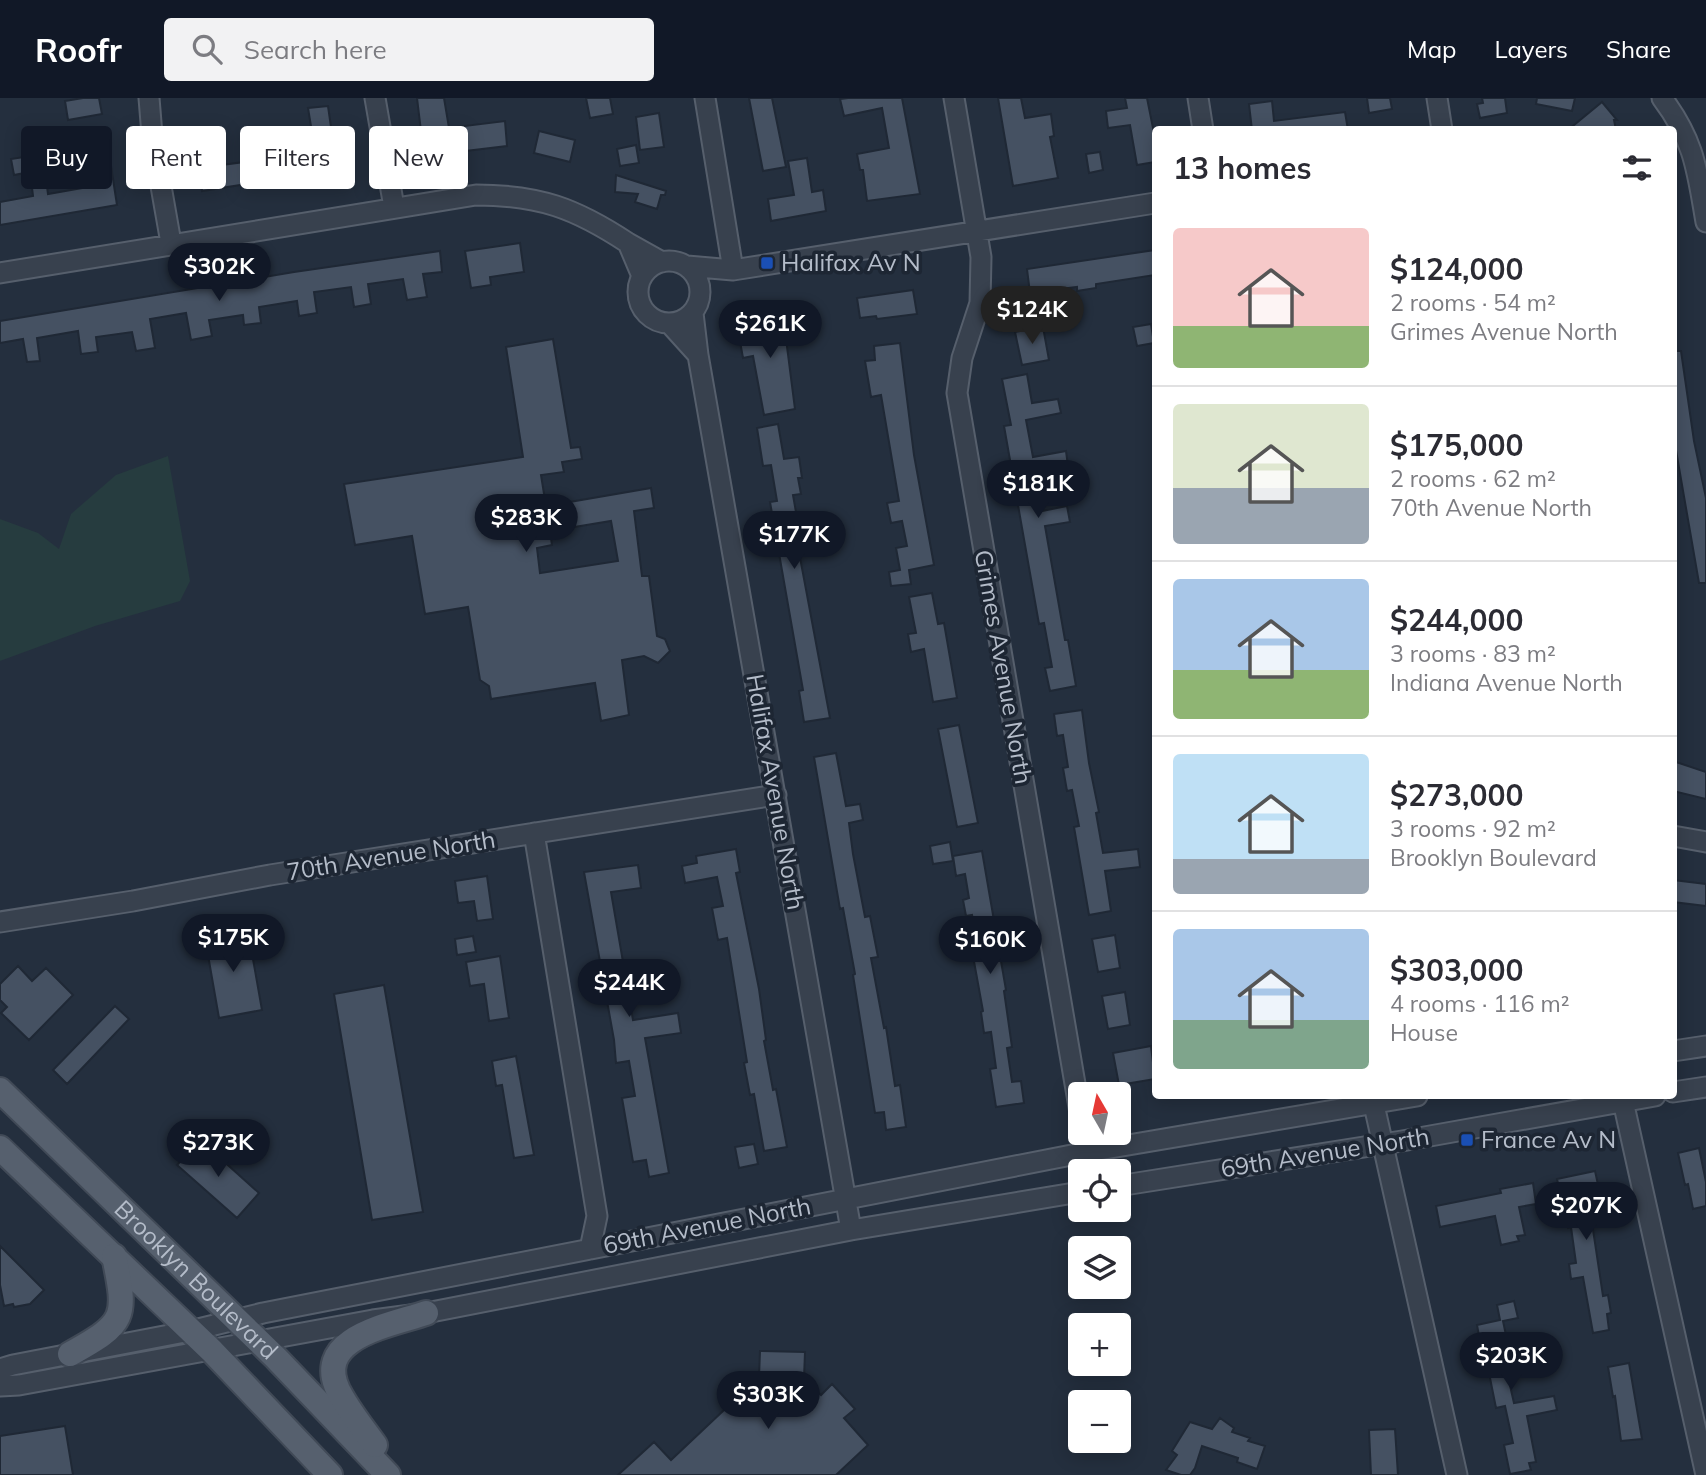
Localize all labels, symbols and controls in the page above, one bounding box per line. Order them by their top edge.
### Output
search box [164,18,654,81]
text: Roofr [35,29,122,70]
icon: search [188,30,226,68]
text: Search here [244,33,387,66]
text: Map [1407,34,1456,64]
text: Layers [1494,34,1568,64]
text: Share [1606,34,1671,64]
chip: Buy [21,126,112,189]
chip: Rent [126,126,226,189]
chip: Filters [240,126,355,189]
chip: New [369,126,468,189]
text: 13 homes [1173,149,1312,187]
icon: filters [1618,149,1656,187]
pin: $302K [170,244,268,303]
place label: Halifax Av N [781,247,921,277]
text: $124,000 [1390,250,1523,288]
text: $302K [184,251,254,280]
marker: Halifax Av N [759,255,775,271]
icon: home [1229,256,1313,340]
pin: $124K [983,286,1081,346]
text: 2 rooms · 54 m² [1390,288,1556,317]
text: $124K [997,294,1067,323]
pin: $261K [721,300,819,360]
text: $261K [735,308,805,337]
text: Grimes Avenue North [1390,317,1618,346]
text: $175,000 [1390,426,1523,464]
icon: home [1229,432,1313,516]
pin: $181K [989,460,1087,520]
text: 2 rooms · 62 m² [1390,464,1556,493]
text: $181K [1003,468,1073,497]
text: 70th Avenue North [1390,493,1592,522]
pin: $283K [477,494,575,554]
text: $283K [491,502,561,531]
pin: $177K [745,512,843,571]
text: $177K [759,519,829,548]
street label: Grimes Avenue North [969,547,1039,786]
text: $244,000 [1390,601,1523,639]
icon: home [1229,607,1313,691]
text: 3 rooms · 83 m² [1390,639,1556,668]
text: Indiana Avenue North [1390,668,1623,697]
street label: Halifax Avenue North [740,672,812,912]
text: $273,000 [1390,776,1523,814]
icon: home [1229,782,1313,866]
text: 3 rooms · 92 m² [1390,814,1556,843]
street label: 70th Avenue North [284,824,497,886]
text: Brooklyn Boulevard [1390,843,1597,872]
pin: $175K [184,914,282,974]
pin: $160K [941,916,1039,976]
text: $175K [198,922,268,951]
text: $160K [955,924,1025,953]
text: $303,000 [1390,951,1523,989]
icon: home [1229,957,1313,1041]
pin: $244K [580,960,678,1019]
text: $244K [594,967,664,996]
text: 4 rooms · 116 m² [1390,989,1570,1018]
text: House [1390,1018,1458,1047]
north arrow [1068,1082,1130,1144]
map controls [1068,1082,1131,1453]
pin: $273K [169,1119,267,1179]
street label: 69th Avenue North [1218,1121,1431,1183]
place label: France Av N [1481,1124,1616,1154]
text: $273K [183,1127,253,1156]
marker: France Av N [1459,1132,1475,1148]
button: locate [1068,1159,1131,1222]
pin: $207K [1537,1182,1635,1242]
street label: 69th Avenue North [600,1190,813,1260]
text: $207K [1551,1190,1621,1219]
street label: Brooklyn Boulevard [109,1193,284,1365]
button: layers [1068,1236,1131,1299]
button: + [1068,1313,1131,1376]
pin: $203K [1462,1332,1560,1392]
text: $203K [1476,1340,1546,1369]
pin: $303K [719,1372,817,1431]
text: $303K [733,1379,803,1408]
button: − [1068,1390,1131,1453]

